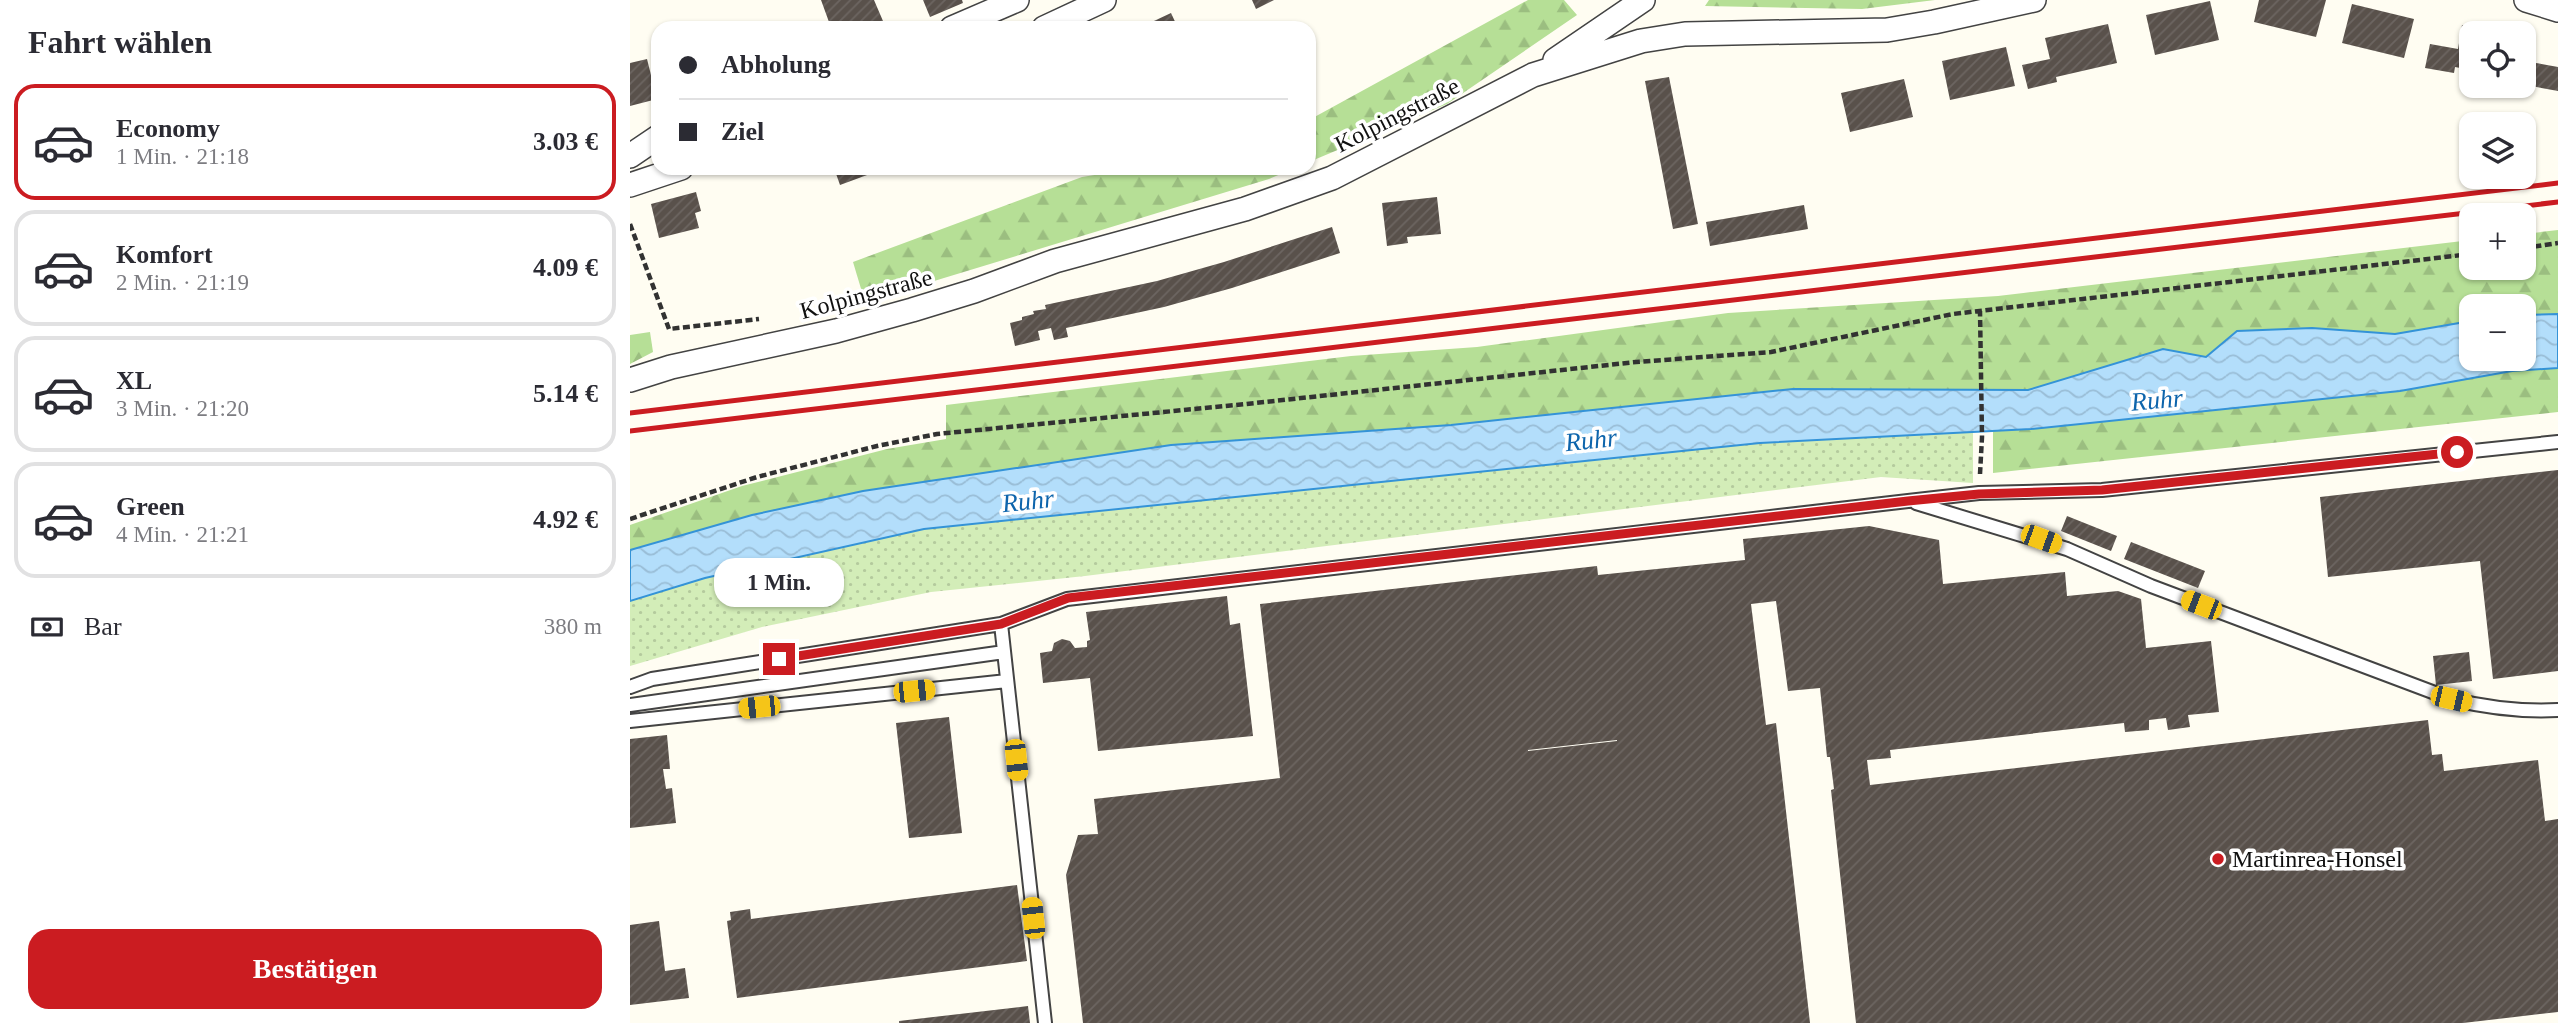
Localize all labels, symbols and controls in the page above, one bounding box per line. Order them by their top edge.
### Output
map controls [2459,21,2536,371]
button: locate [2459,21,2536,98]
text: Fahrt wählen [28,24,212,60]
text: Abholung [721,50,831,79]
street label: Kolpingstraße [1331,73,1463,157]
icon: car [32,111,95,174]
button: layers [2459,112,2536,189]
text: Economy [116,114,220,143]
text: Ziel [721,117,764,146]
text: 3.03 € [533,127,598,156]
text: 1 Min. · 21:18 [116,144,249,169]
button: + [2459,203,2536,280]
icon: car [32,237,95,300]
text: Komfort [116,240,213,269]
text: 4.09 € [533,253,598,282]
street label: Kolpingstraße [797,264,935,324]
text: 2 Min. · 21:19 [116,270,249,295]
button: − [2459,294,2536,371]
icon: car [32,363,95,426]
text: XL [116,366,152,395]
text: 5.14 € [533,379,598,408]
water label: Ruhr [2129,383,2185,417]
text: 3 Min. · 21:20 [116,396,249,421]
water label: Ruhr [1563,423,1619,457]
route start [2441,436,2473,468]
water label: Ruhr [1000,484,1056,518]
icon: car [32,489,95,552]
text: Green [116,492,185,521]
text: 4.92 € [533,505,598,534]
text: 4 Min. · 21:21 [116,522,249,547]
car [2018,522,2065,556]
callout: 1 Min. [714,558,844,606]
text: 1 Min. [747,570,811,595]
car [2178,588,2225,622]
icon: cash [28,608,66,646]
text: Bar [84,612,122,641]
text: 380 m [544,614,602,639]
route end [763,643,795,675]
car [893,678,936,704]
car [2429,684,2474,714]
car [738,694,781,720]
car [1004,738,1029,782]
place label: Martinrea-Honsel [2232,846,2403,872]
marker: Martinrea-Honsel [2210,851,2226,867]
car [1021,896,1046,940]
button: Bestätigen [28,929,602,1009]

